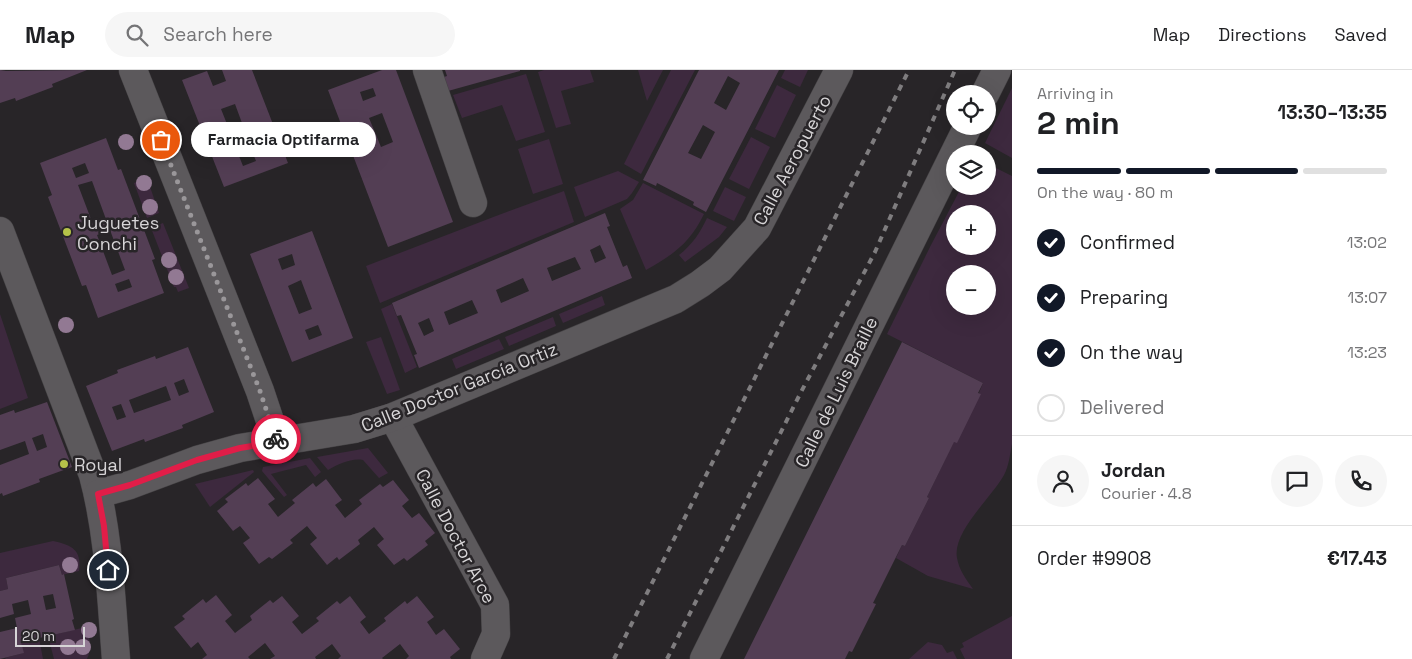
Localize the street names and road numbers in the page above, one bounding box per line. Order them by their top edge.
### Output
street label: Calle Aeropuerto [748,91,836,229]
street label: Calle de Luis Braille [790,313,882,471]
street label: Calle Doctor García Ortiz [357,337,561,437]
street label: Calle Doctor Arce [411,465,501,607]

